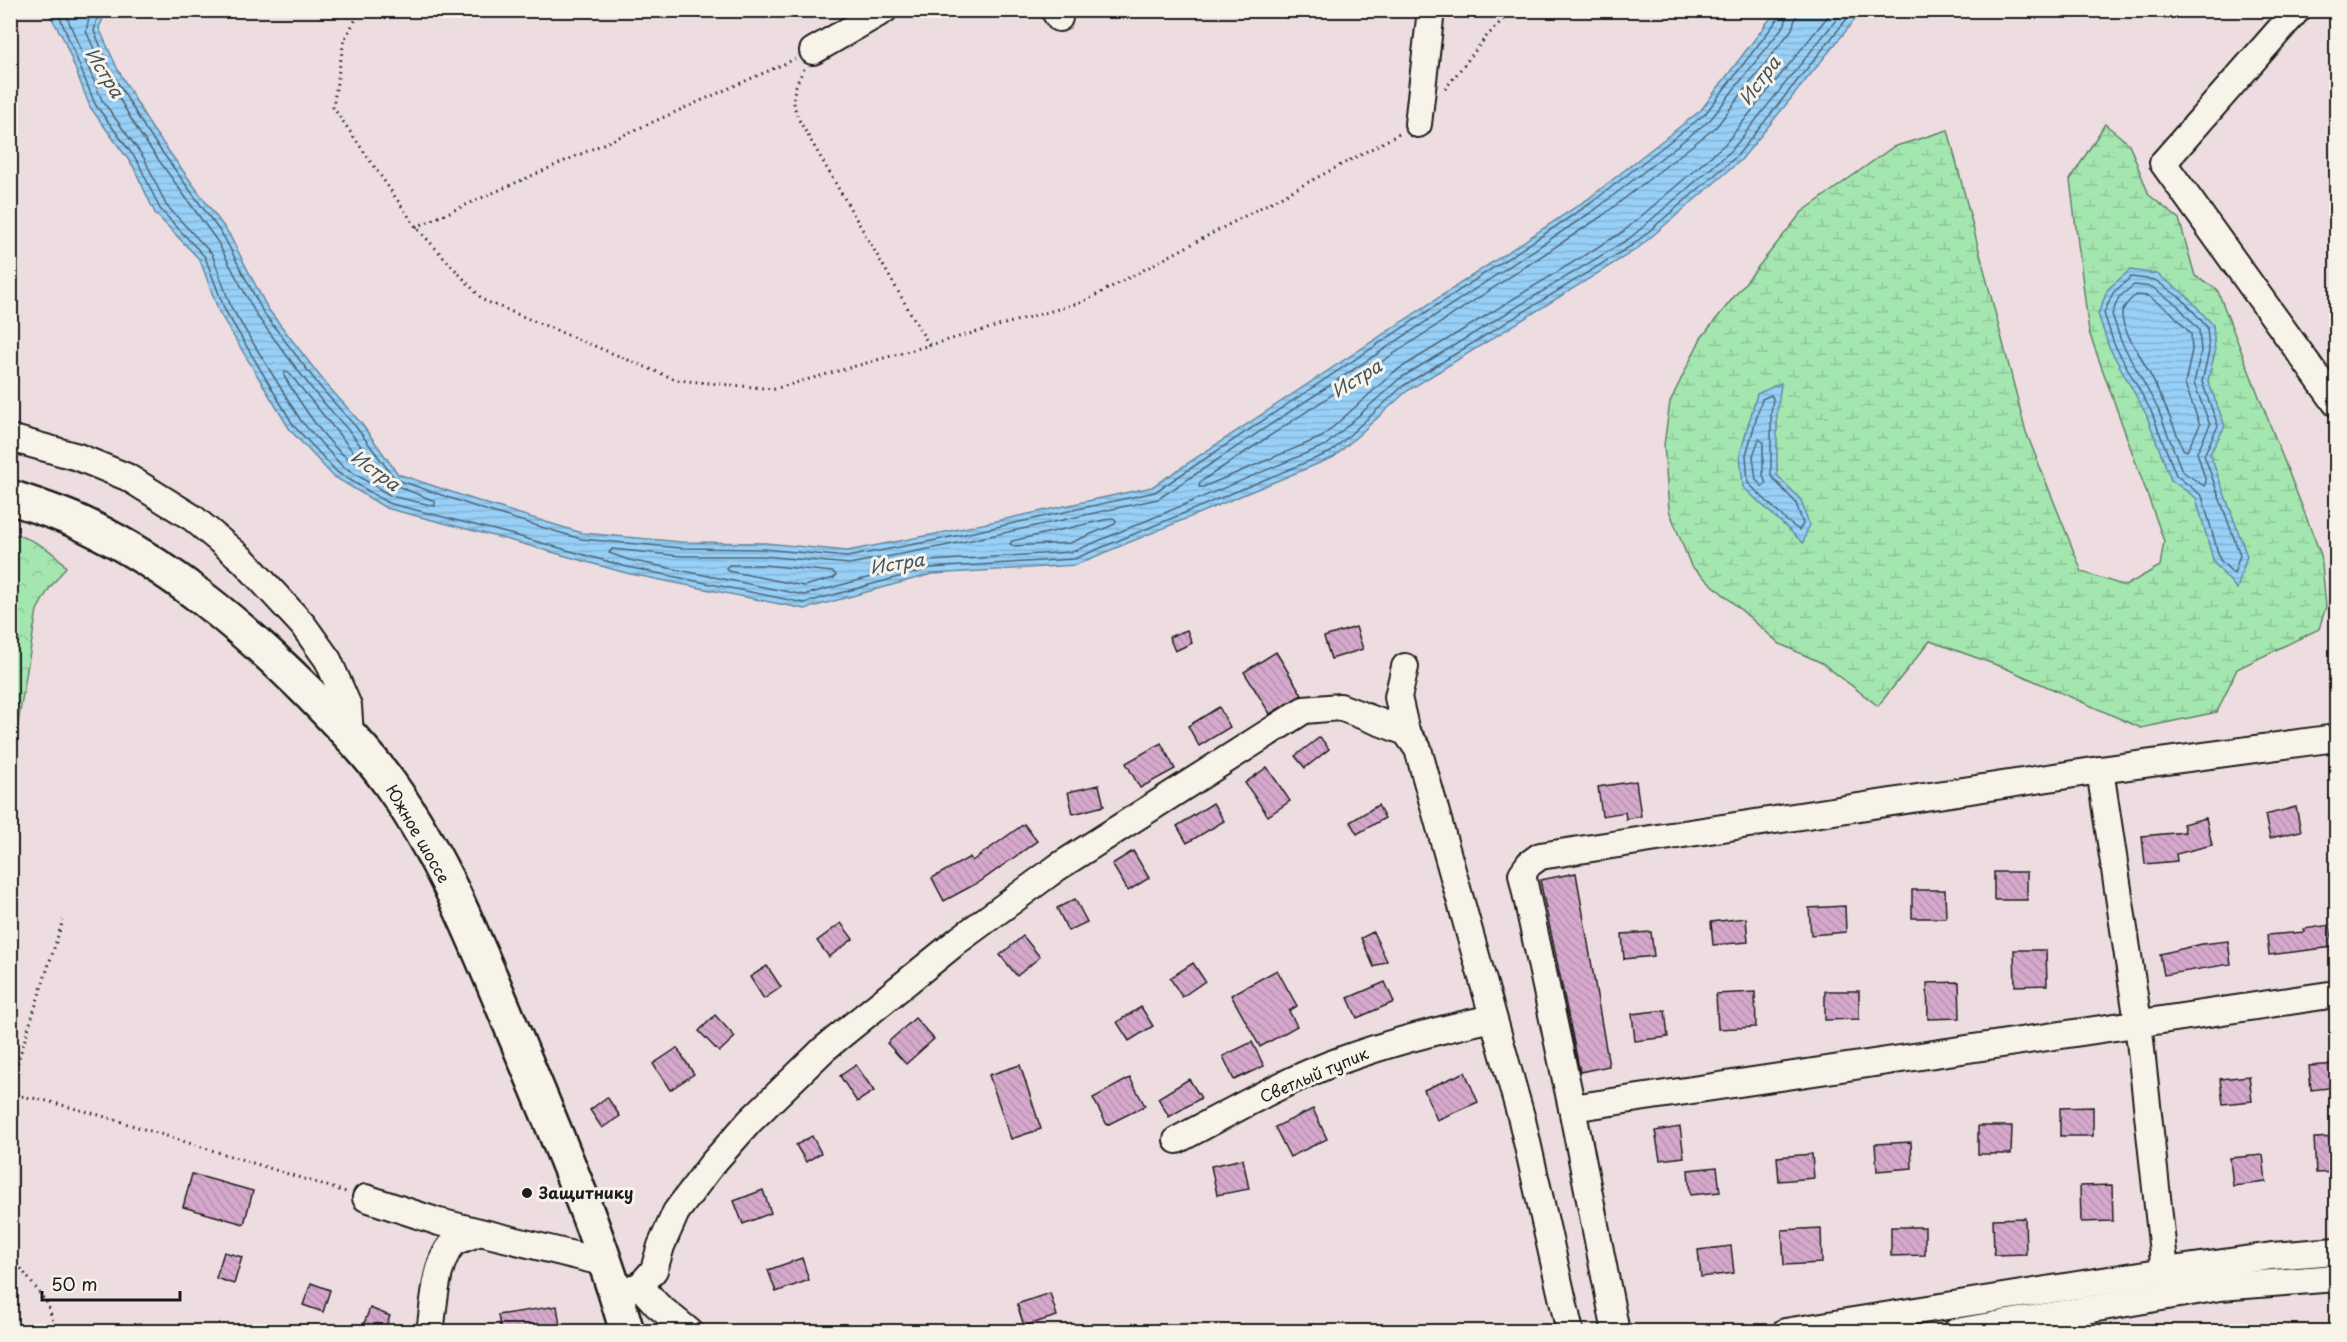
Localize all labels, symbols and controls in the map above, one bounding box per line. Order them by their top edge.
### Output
water label: Истра [79,42,132,103]
water label: Истра [1732,50,1786,110]
water label: Истра [1326,351,1387,404]
water label: Истра [346,443,406,497]
water label: Истра [868,545,926,580]
street label: Южное шоссе [381,780,457,887]
street label: Светлый тупик [1256,1040,1372,1108]
place label: Защитнику [538,1180,633,1204]
marker: Защитнику [520,1186,534,1200]
scale bar [42,1264,180,1302]
text: 50 m [51,1270,98,1297]

